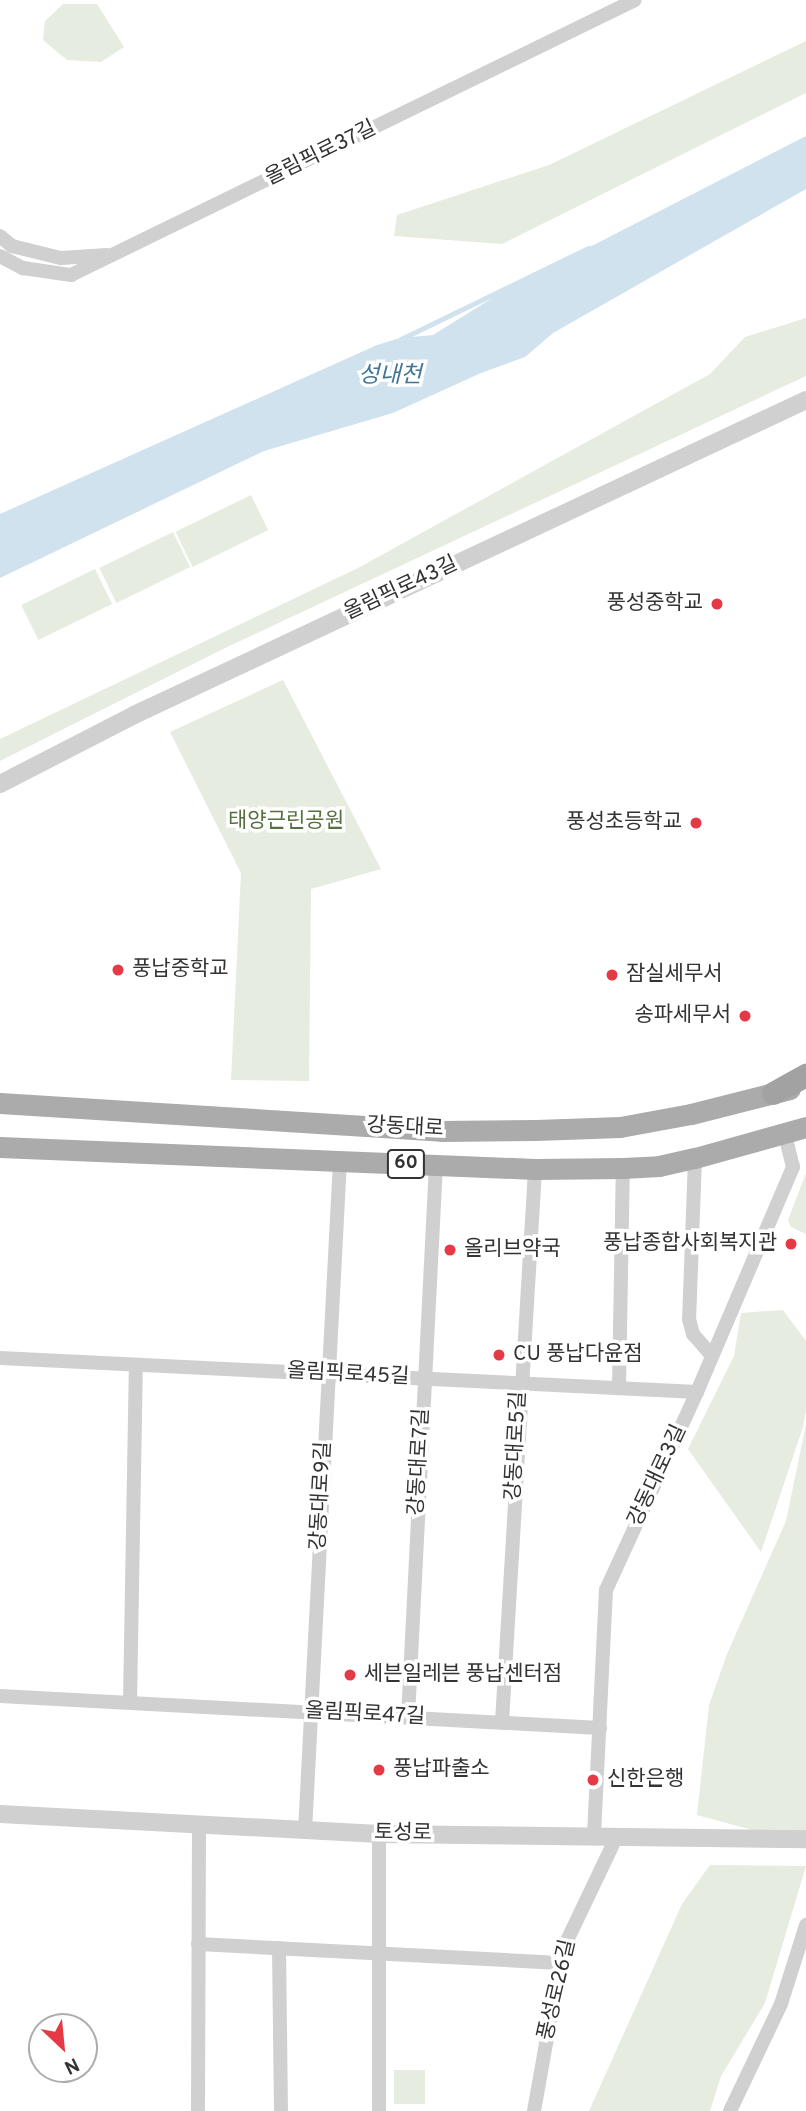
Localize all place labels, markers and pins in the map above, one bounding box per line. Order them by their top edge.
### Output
place label: 풍성중학교 [606,591,703,617]
marker: 풍성중학교 [709,596,725,612]
place label: 풍성초등학교 [566,810,682,836]
marker: 풍성초등학교 [688,815,704,831]
place label: 풍납중학교 [132,957,229,983]
marker: 풍납중학교 [110,962,126,978]
place label: 잠실세무서 [626,962,723,988]
marker: 잠실세무서 [604,967,620,983]
place label: 송파세무서 [634,1003,731,1029]
marker: 송파세무서 [737,1008,753,1024]
place label: 풍납종합사회복지관 [603,1231,777,1257]
marker: 풍납종합사회복지관 [783,1236,799,1252]
place label: 올리브약국 [464,1237,561,1263]
marker: 올리브약국 [442,1242,458,1258]
place label: CU 풍납다윤점 [513,1342,643,1368]
marker: CU 풍납다윤점 [491,1347,507,1363]
place label: 세븐일레븐 풍납센터점 [364,1662,562,1688]
marker: 세븐일레븐 풍납센터점 [342,1667,358,1683]
place label: 풍납파출소 [393,1757,490,1783]
marker: 풍납파출소 [371,1762,387,1778]
place label: 신한은행 [607,1767,684,1793]
marker: 신한은행 [585,1772,601,1788]

